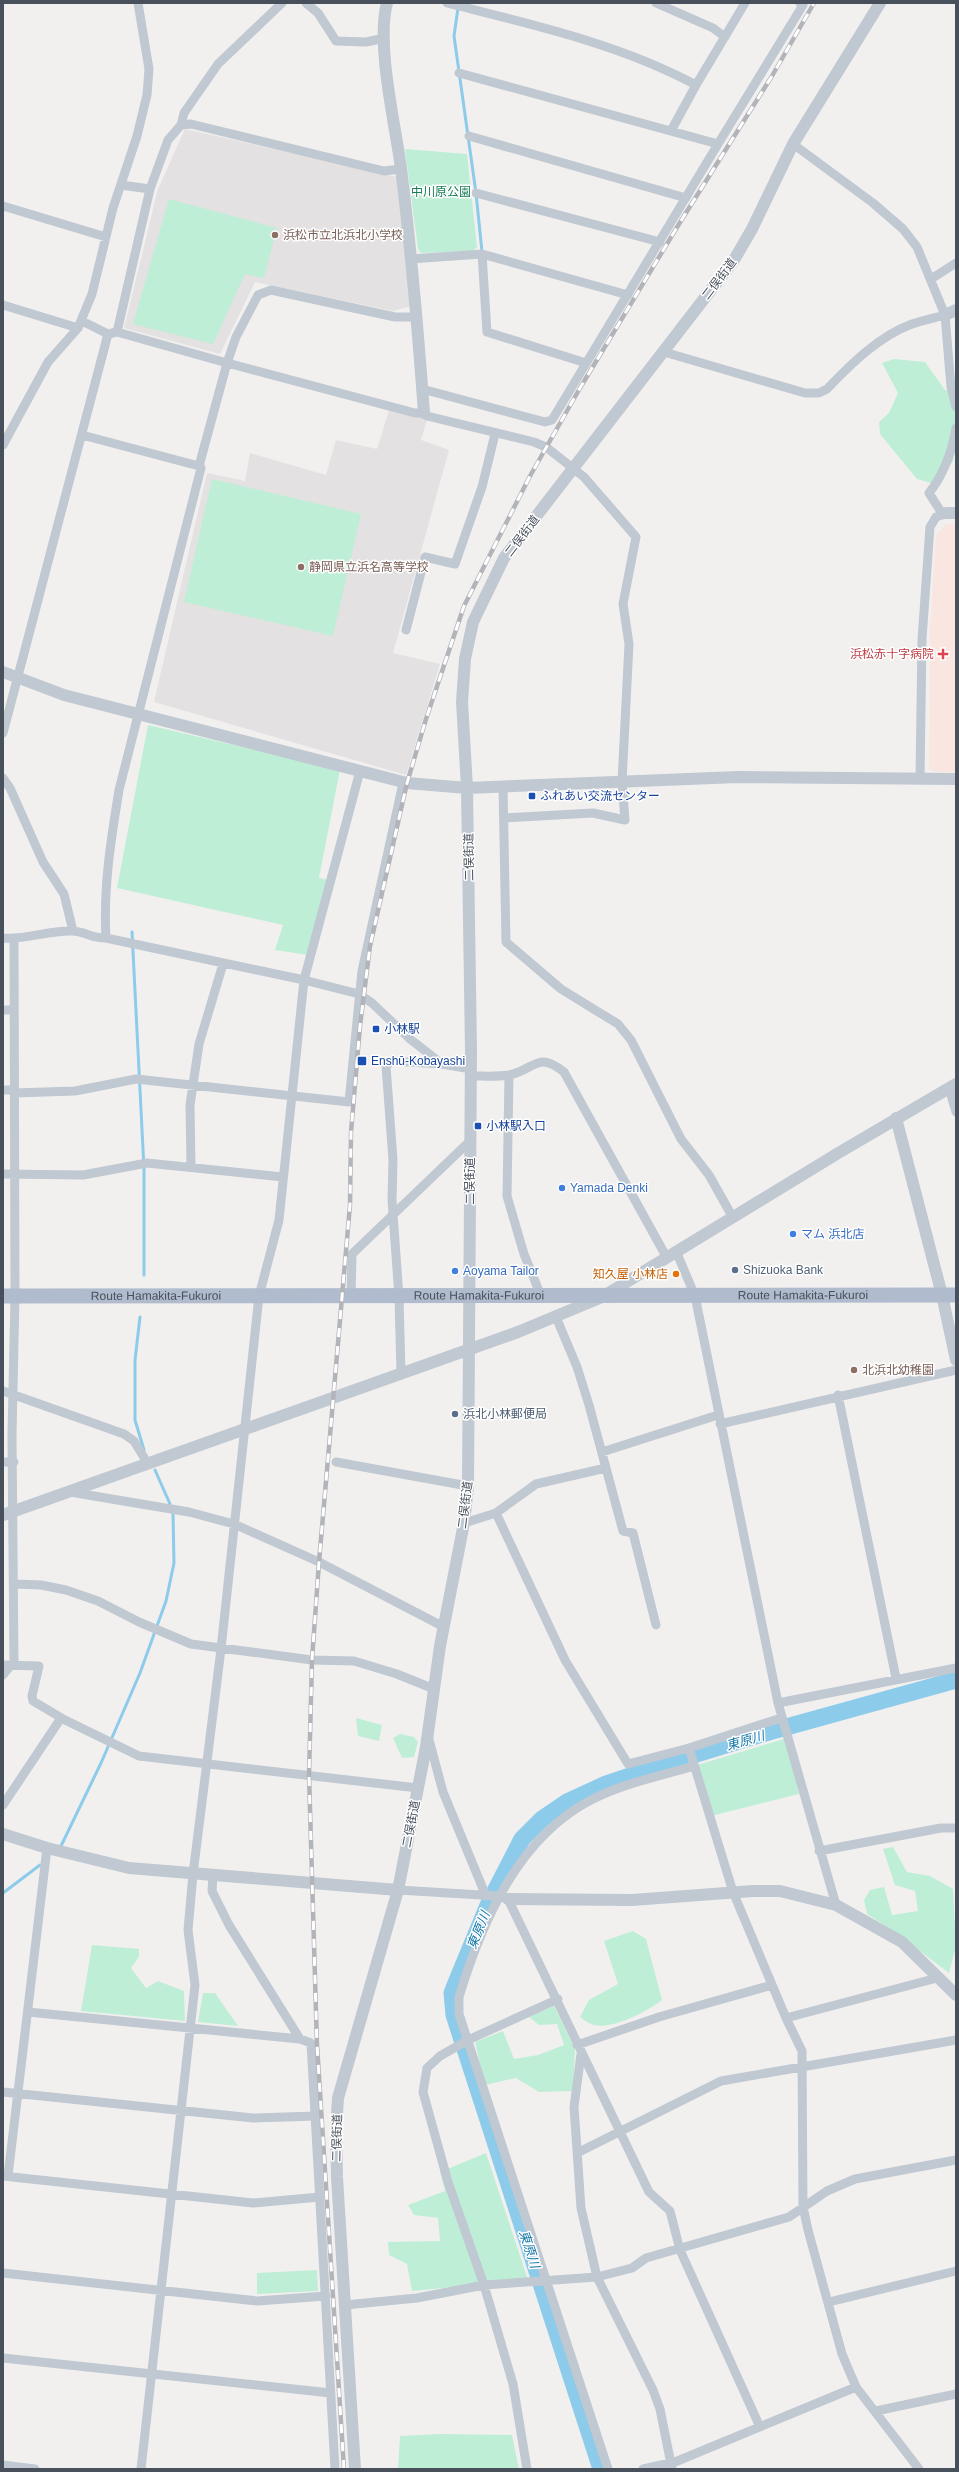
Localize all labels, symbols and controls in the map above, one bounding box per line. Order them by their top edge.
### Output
park label: 中川原公園 [411,185,471,199]
place label: 浜松市立北浜北小学校 [283,228,403,242]
marker: 浜松市立北浜北小学校 [270,230,280,240]
street label: 二俣街道 [699,256,739,302]
street label: 二俣街道 [502,513,542,559]
place label: 静岡県立浜名高等学校 [309,560,429,574]
marker: 静岡県立浜名高等学校 [296,562,306,572]
place label: 浜松赤十字病院 [850,647,934,661]
marker: 浜松赤十字病院 [937,648,949,660]
place label: ふれあい交流センター [540,789,660,803]
marker: ふれあい交流センター [527,791,537,801]
street label: 二俣街道 [462,833,476,881]
place label: 小林駅 [384,1022,420,1036]
marker: 小林駅 [371,1024,381,1034]
place label: Enshū-Kobayashi [371,1054,465,1068]
marker: Enshū-Kobayashi [356,1055,368,1067]
place label: 小林駅入口 [486,1119,546,1133]
marker: 小林駅入口 [473,1121,483,1131]
street label: 二俣街道 [463,1157,477,1205]
place label: Yamada Denki [570,1181,648,1195]
marker: Yamada Denki [557,1183,567,1193]
place label: マム 浜北店 [801,1227,864,1241]
marker: マム 浜北店 [788,1229,798,1239]
place label: Shizuoka Bank [743,1263,824,1277]
place label: Aoyama Tailor [463,1264,539,1278]
marker: Shizuoka Bank [730,1265,740,1275]
marker: Aoyama Tailor [450,1266,460,1276]
place label: 知久屋 小林店 [593,1267,668,1281]
marker: 知久屋 小林店 [671,1269,681,1279]
street label: Route Hamakita-Fukuroi [414,1288,544,1303]
street label: Route Hamakita-Fukuroi [738,1288,868,1302]
street label: Route Hamakita-Fukuroi [91,1289,221,1303]
place label: 北浜北幼稚園 [862,1363,934,1377]
marker: 北浜北幼稚園 [849,1365,859,1375]
place label: 浜北小林郵便局 [463,1407,547,1421]
marker: 浜北小林郵便局 [450,1409,460,1419]
street label: 二俣街道 [455,1480,475,1530]
water label: 東原川 [724,1727,768,1753]
street label: 二俣街道 [400,1799,422,1849]
water label: 東原川 [464,1907,493,1951]
street label: 二俣街道 [330,2114,344,2162]
water label: 東原川 [516,2228,543,2272]

